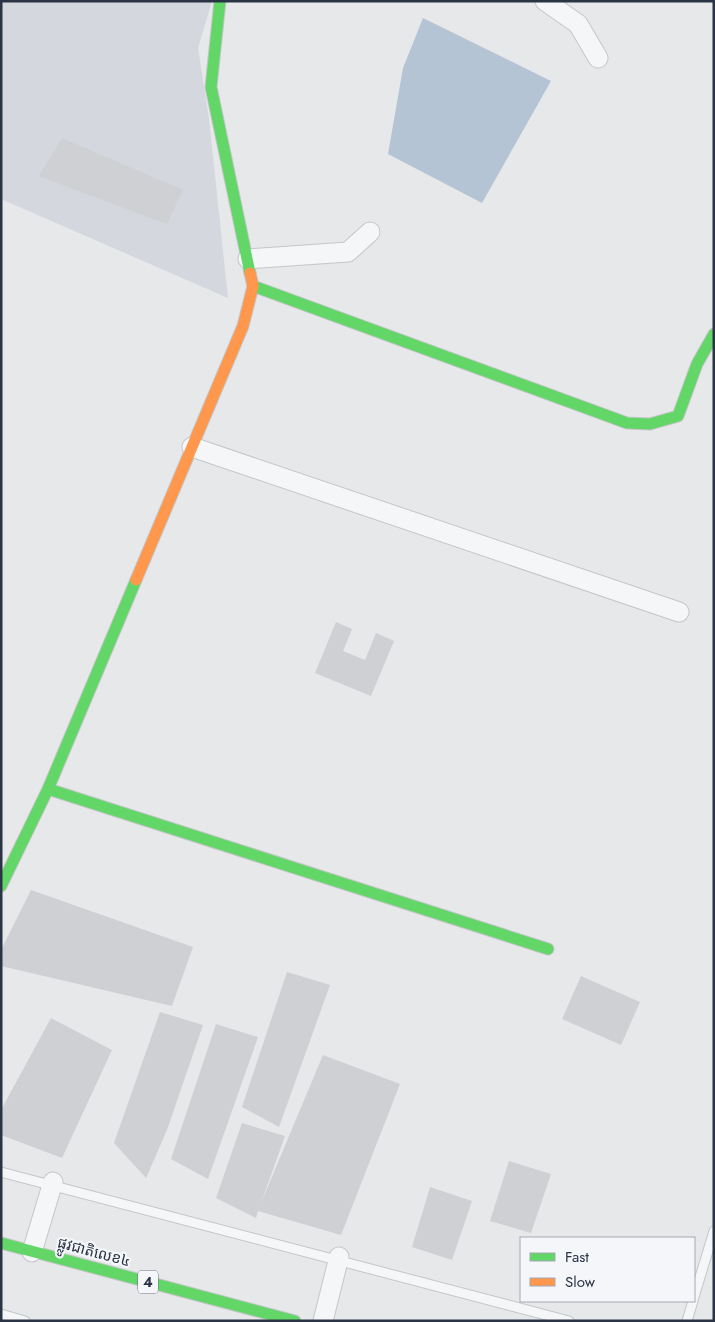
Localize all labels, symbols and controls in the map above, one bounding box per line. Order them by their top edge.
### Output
street label: ផ្លូវជាតិលេខ៤ [54,1232,133,1275]
legend [520,1237,695,1302]
text: Fast [565,1246,589,1268]
road number: 4 [138,1270,158,1294]
text: Slow [565,1271,596,1293]

